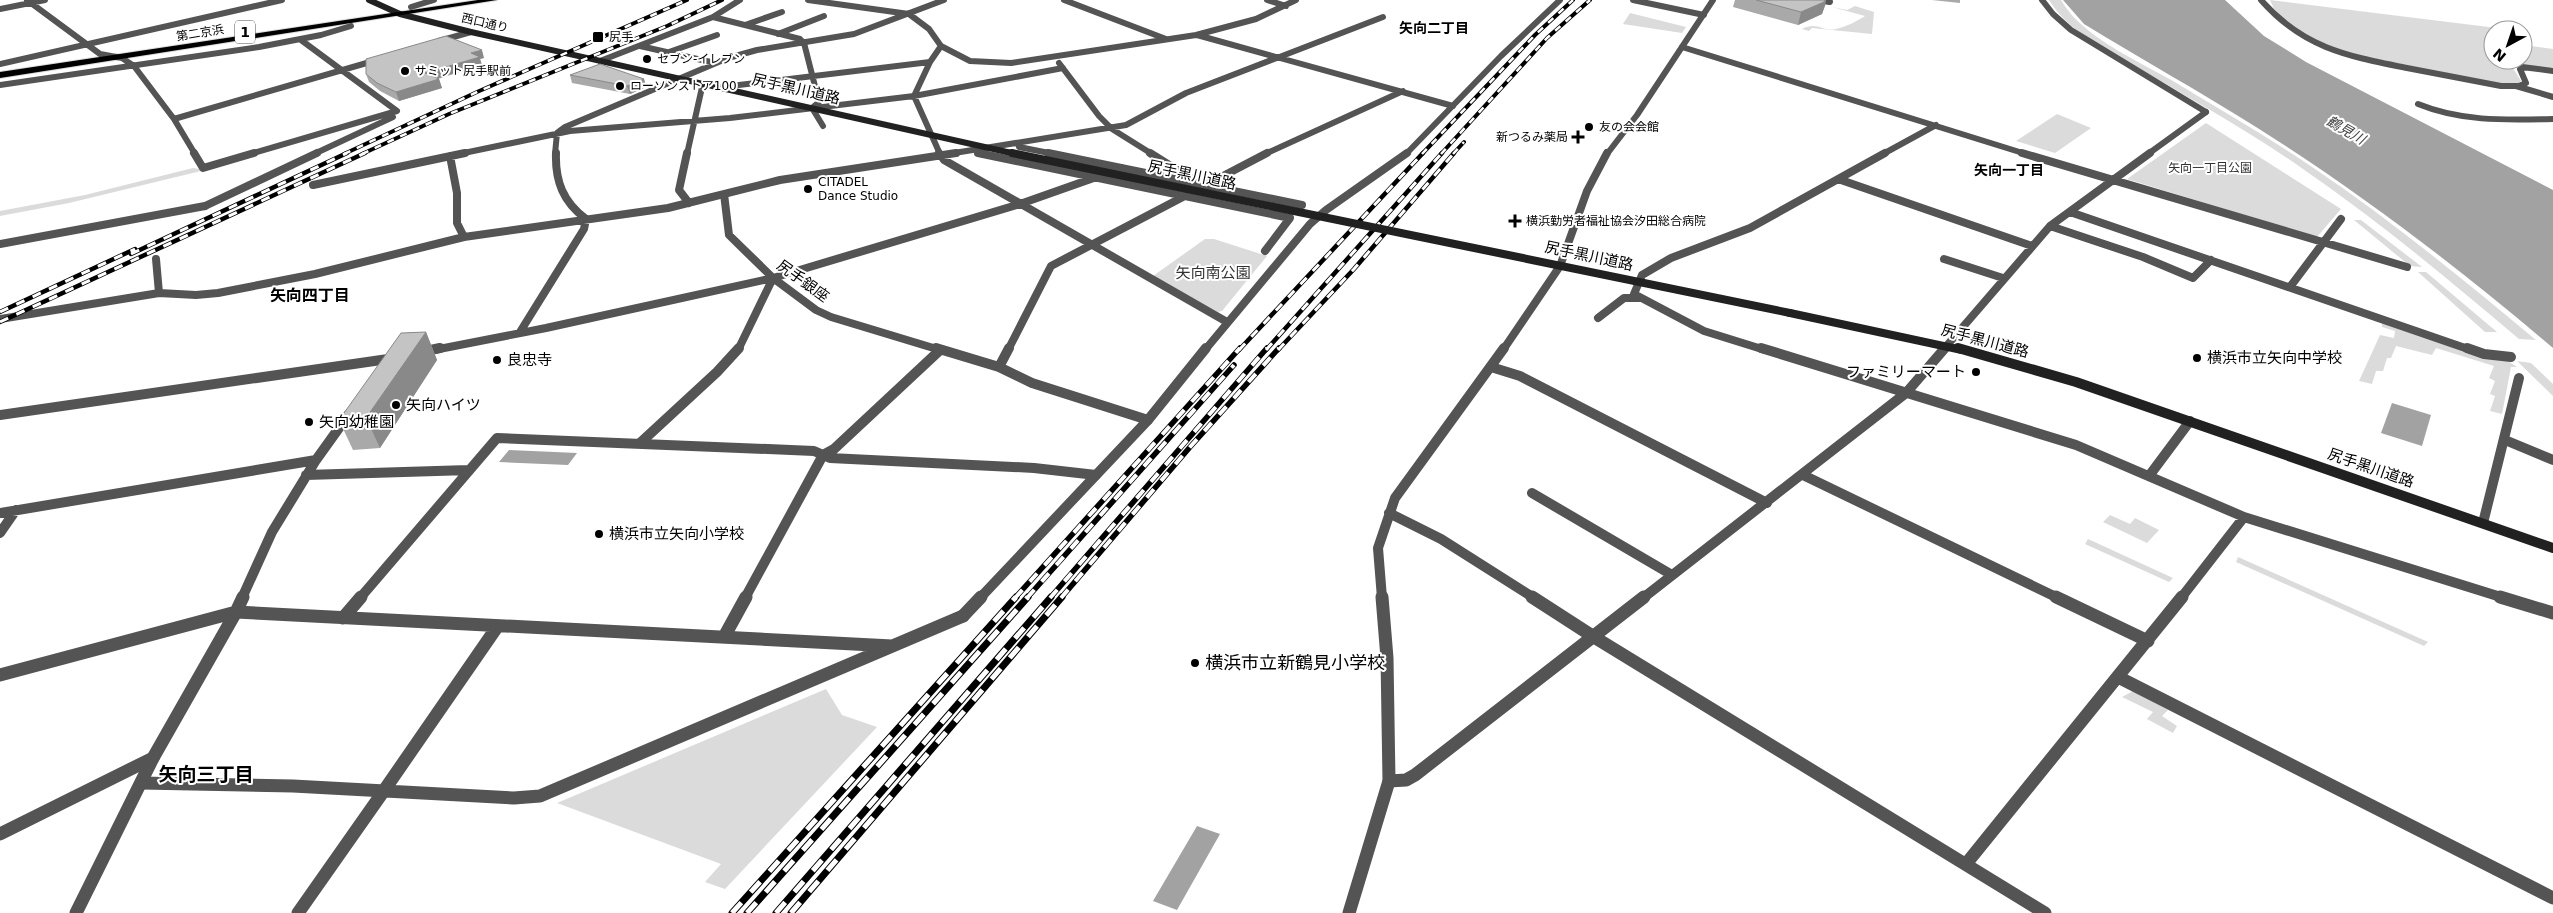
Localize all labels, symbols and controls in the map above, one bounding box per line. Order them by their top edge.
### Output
street label: 西口通り [460,11,510,35]
district label: 矢向二丁目 [1399,20,1469,36]
north arrow [2483,20,2533,70]
road number: 1 [235,21,255,44]
street label: 第二京浜 [175,22,225,44]
marker: 尻手 [591,30,605,44]
place label: 尻手 [609,30,633,44]
text: N [2490,45,2509,65]
place label: セブン-イレブン [657,52,745,66]
marker: セブン-イレブン [641,53,653,65]
place label: サミット尻手駅前 [415,64,511,78]
marker: サミット尻手駅前 [399,65,411,77]
street label: 尻手黒川道路 [750,70,842,108]
place label: ローソンストア100 [630,79,737,93]
marker: ローソンストア100 [614,80,626,92]
water label: 鶴見川 [2324,113,2370,148]
place label: 友の会会館 [1599,120,1659,134]
marker: 友の会会館 [1583,121,1595,133]
place label: 新つるみ薬局 [1496,130,1568,144]
marker: 新つるみ薬局 [1572,131,1584,143]
street label: 尻手黒川道路 [1146,157,1238,193]
park label: 矢向一丁目公園 [2168,161,2252,175]
district label: 矢向一丁目 [1974,162,2044,178]
place label: CITADEL Dance Studio [818,175,898,203]
marker: CITADEL Dance Studio [802,183,814,195]
marker: 横浜勤労者福祉協会汐田総合病院 [1508,214,1522,228]
place label: 横浜勤労者福祉協会汐田総合病院 [1526,214,1706,228]
street label: 尻手黒川道路 [1543,238,1635,274]
street label: 尻手銀座 [773,256,833,306]
park label: 矢向南公園 [1175,264,1251,282]
district label: 矢向四丁目 [270,286,350,305]
street label: 尻手黒川道路 [1939,321,2031,361]
place label: 横浜市立矢向中学校 [2207,349,2342,367]
place label: 良忠寺 [507,351,552,369]
marker: 横浜市立矢向中学校 [2191,352,2203,364]
marker: 良忠寺 [491,354,503,366]
place label: ファミリーマート [1846,363,1966,381]
marker: ファミリーマート [1970,366,1982,378]
place label: 矢向ハイツ [406,396,481,414]
marker: 矢向ハイツ [390,399,402,411]
place label: 矢向幼稚園 [319,413,394,431]
marker: 矢向幼稚園 [303,416,315,428]
street label: 尻手黒川道路 [2326,445,2416,491]
place label: 横浜市立矢向小学校 [609,525,744,543]
marker: 横浜市立矢向小学校 [593,528,605,540]
place label: 横浜市立新鶴見小学校 [1205,652,1385,673]
marker: 横浜市立新鶴見小学校 [1189,657,1201,669]
district label: 矢向三丁目 [158,763,254,785]

